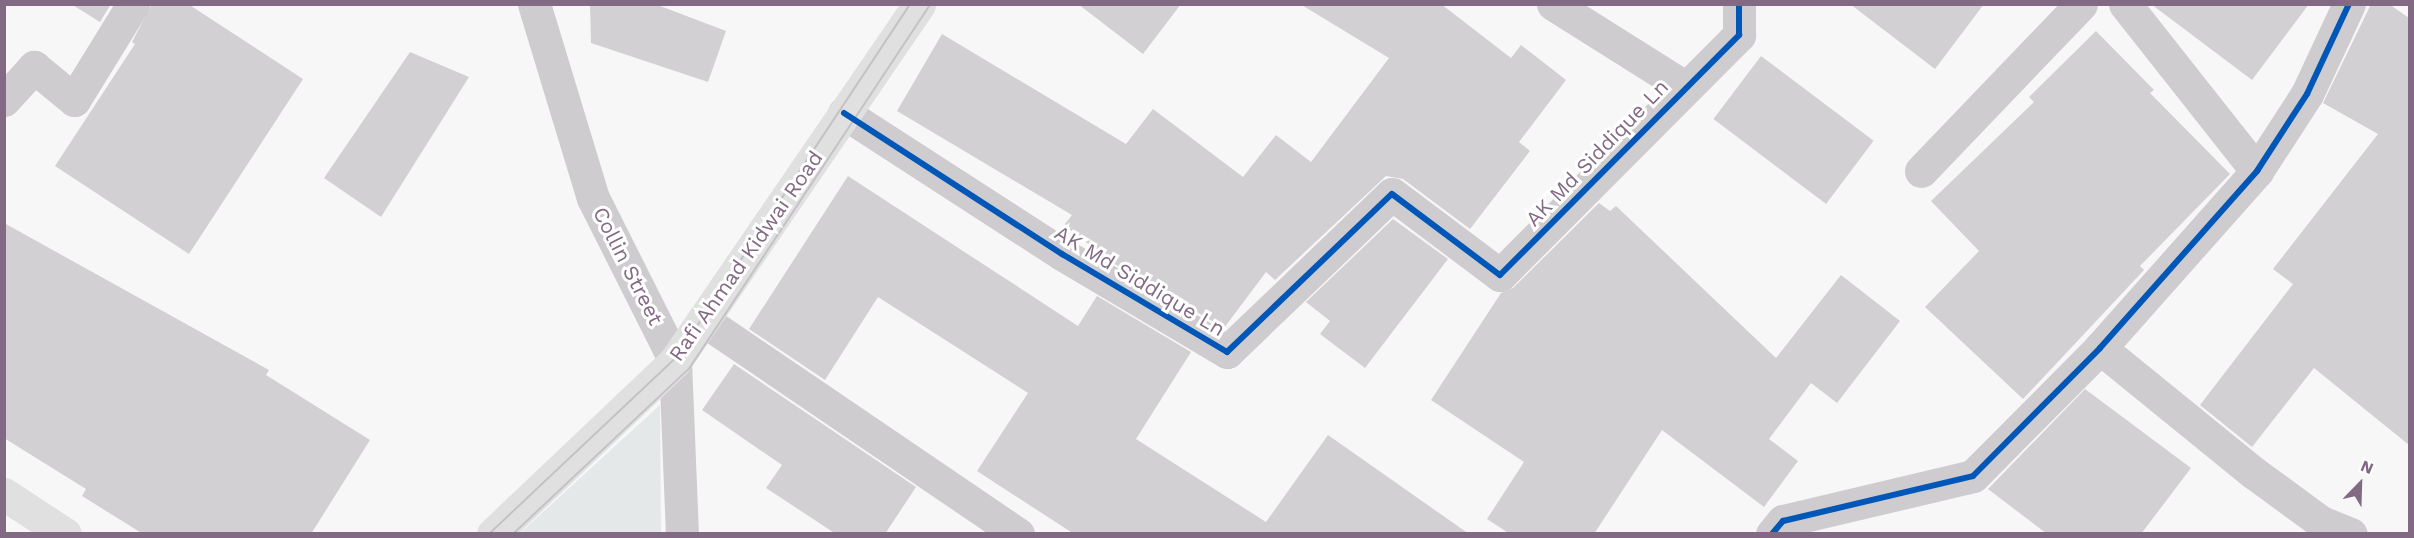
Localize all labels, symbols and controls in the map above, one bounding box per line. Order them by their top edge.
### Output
street label: AK Md Siddique Ln [1520,74,1674,232]
street label: Rafi Ahmad Kidwai Road [664,146,828,366]
street label: Collin Street [588,203,668,329]
street label: AK Md Siddique Ln [1050,220,1230,342]
north arrow [2330,454,2390,514]
text: N [2358,456,2376,478]

